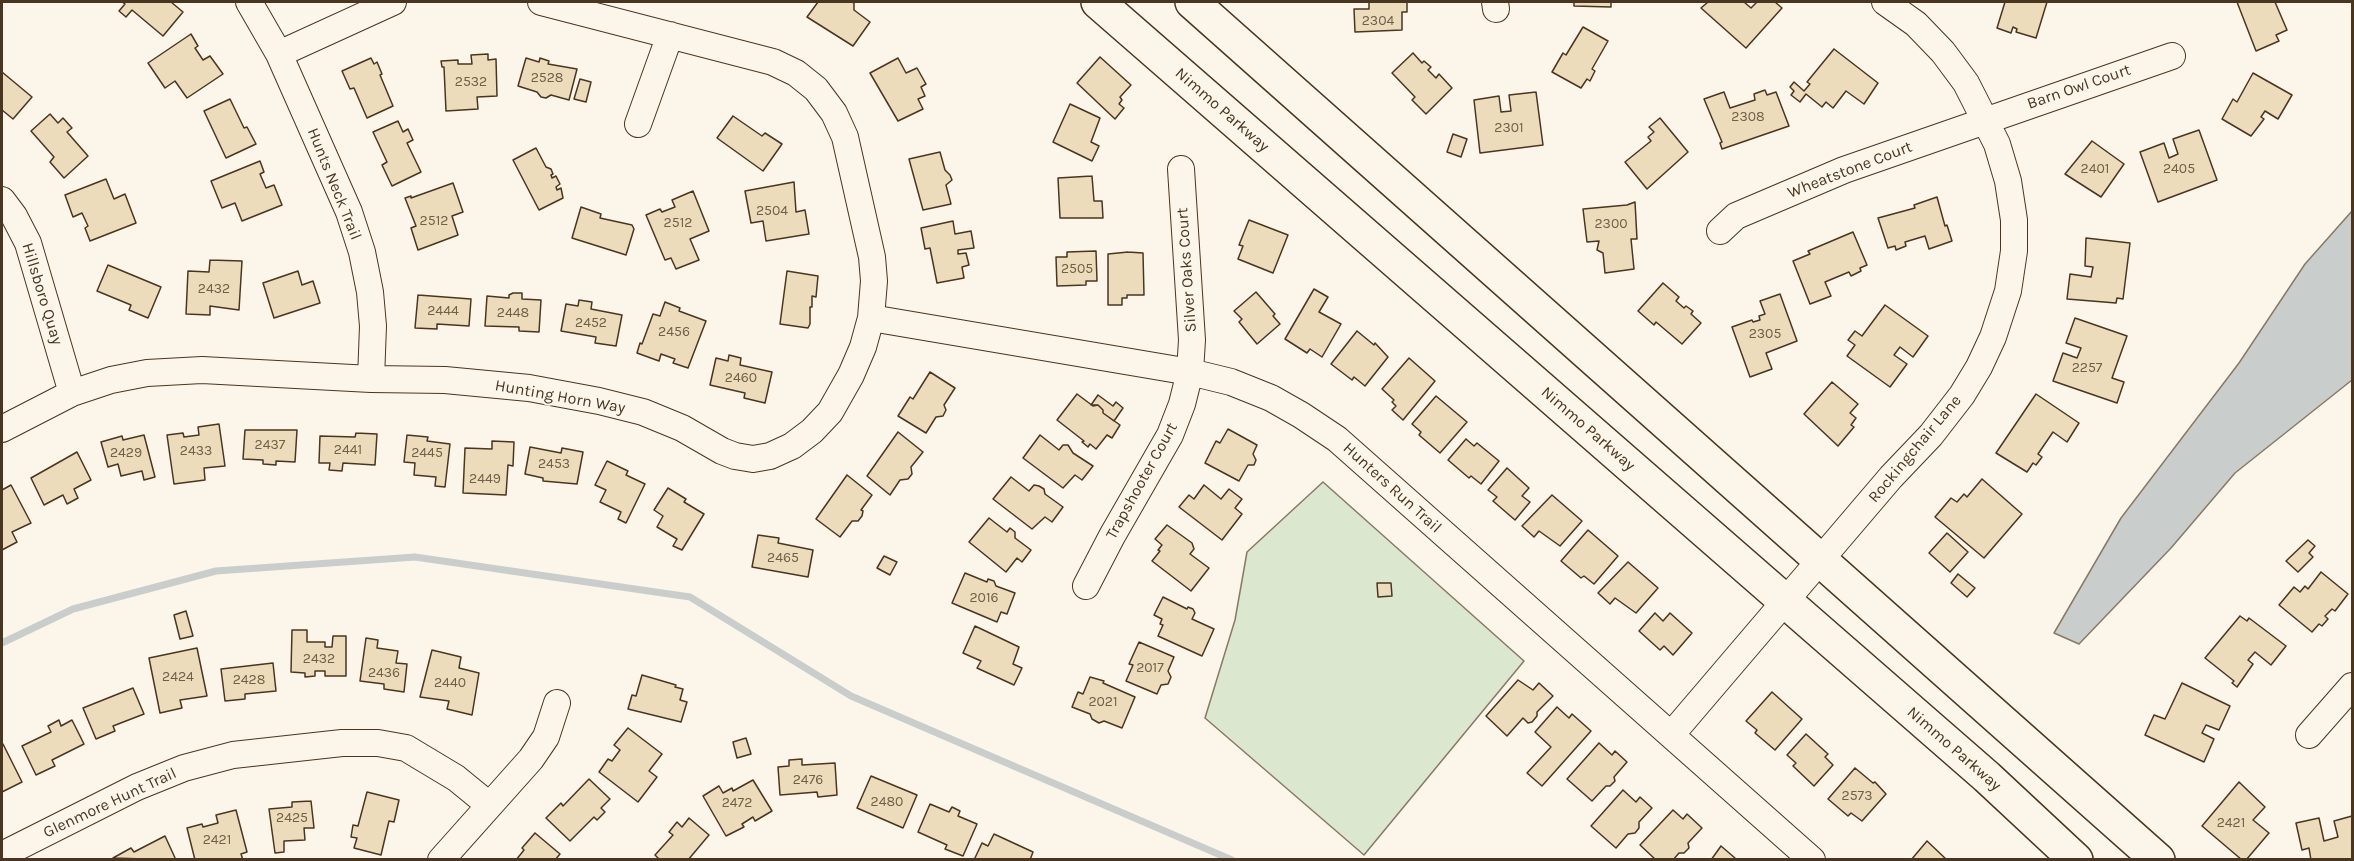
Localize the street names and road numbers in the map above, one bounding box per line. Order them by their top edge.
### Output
street label: Barn Owl Court [2025,60,2133,114]
street label: Nimmo Parkway [1171,64,1273,156]
street label: Hunts Neck Trail [303,125,365,243]
street label: Wheatstone Court [1785,137,1915,203]
street label: Silver Oaks Court [1173,207,1201,333]
street label: Hillsboro Quay [17,241,67,347]
street label: Hunting Horn Way [493,376,627,418]
street label: Nimmo Parkway [1537,383,1639,475]
street label: Rockingchair Lane [1864,391,1966,507]
street label: Trapshooter Court [1102,419,1182,543]
street label: Hunters Run Trail [1339,439,1445,537]
street label: Nimmo Parkway [1903,703,2005,795]
street label: Glenmore Hunt Trail [40,764,180,842]

